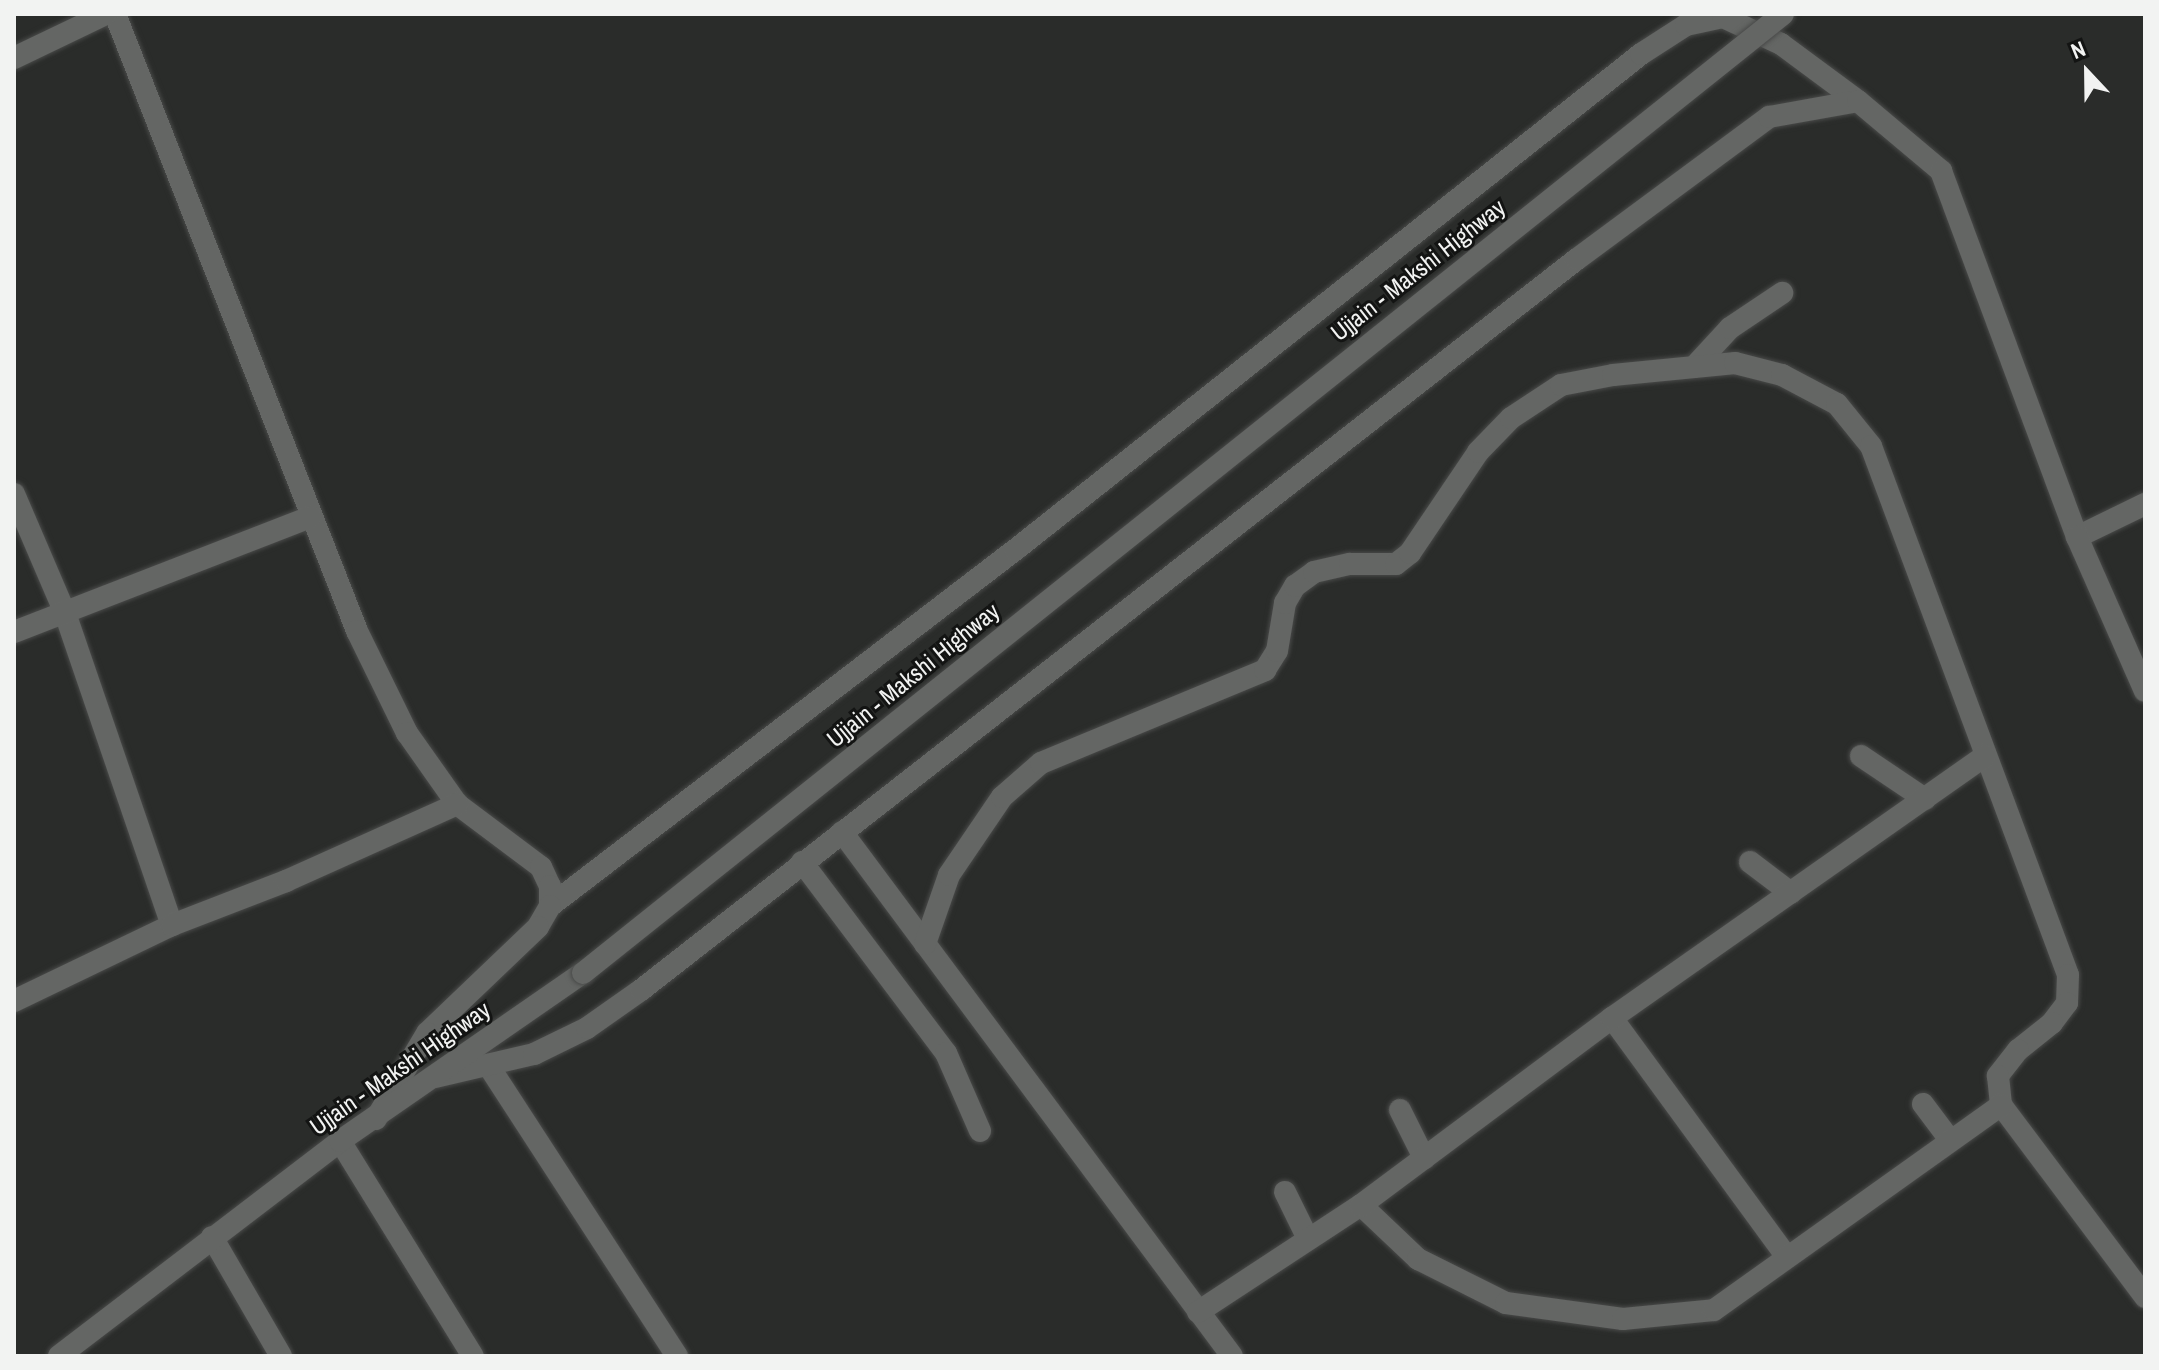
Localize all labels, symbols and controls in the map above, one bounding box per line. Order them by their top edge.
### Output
north arrow [2047,32,2127,112]
text: N [2066,33,2090,66]
street label: Ujjain - Makshi Highway [1325,193,1511,347]
street label: Ujjain - Makshi Highway [821,597,1005,753]
street label: Ujjain - Makshi Highway [304,995,496,1141]

